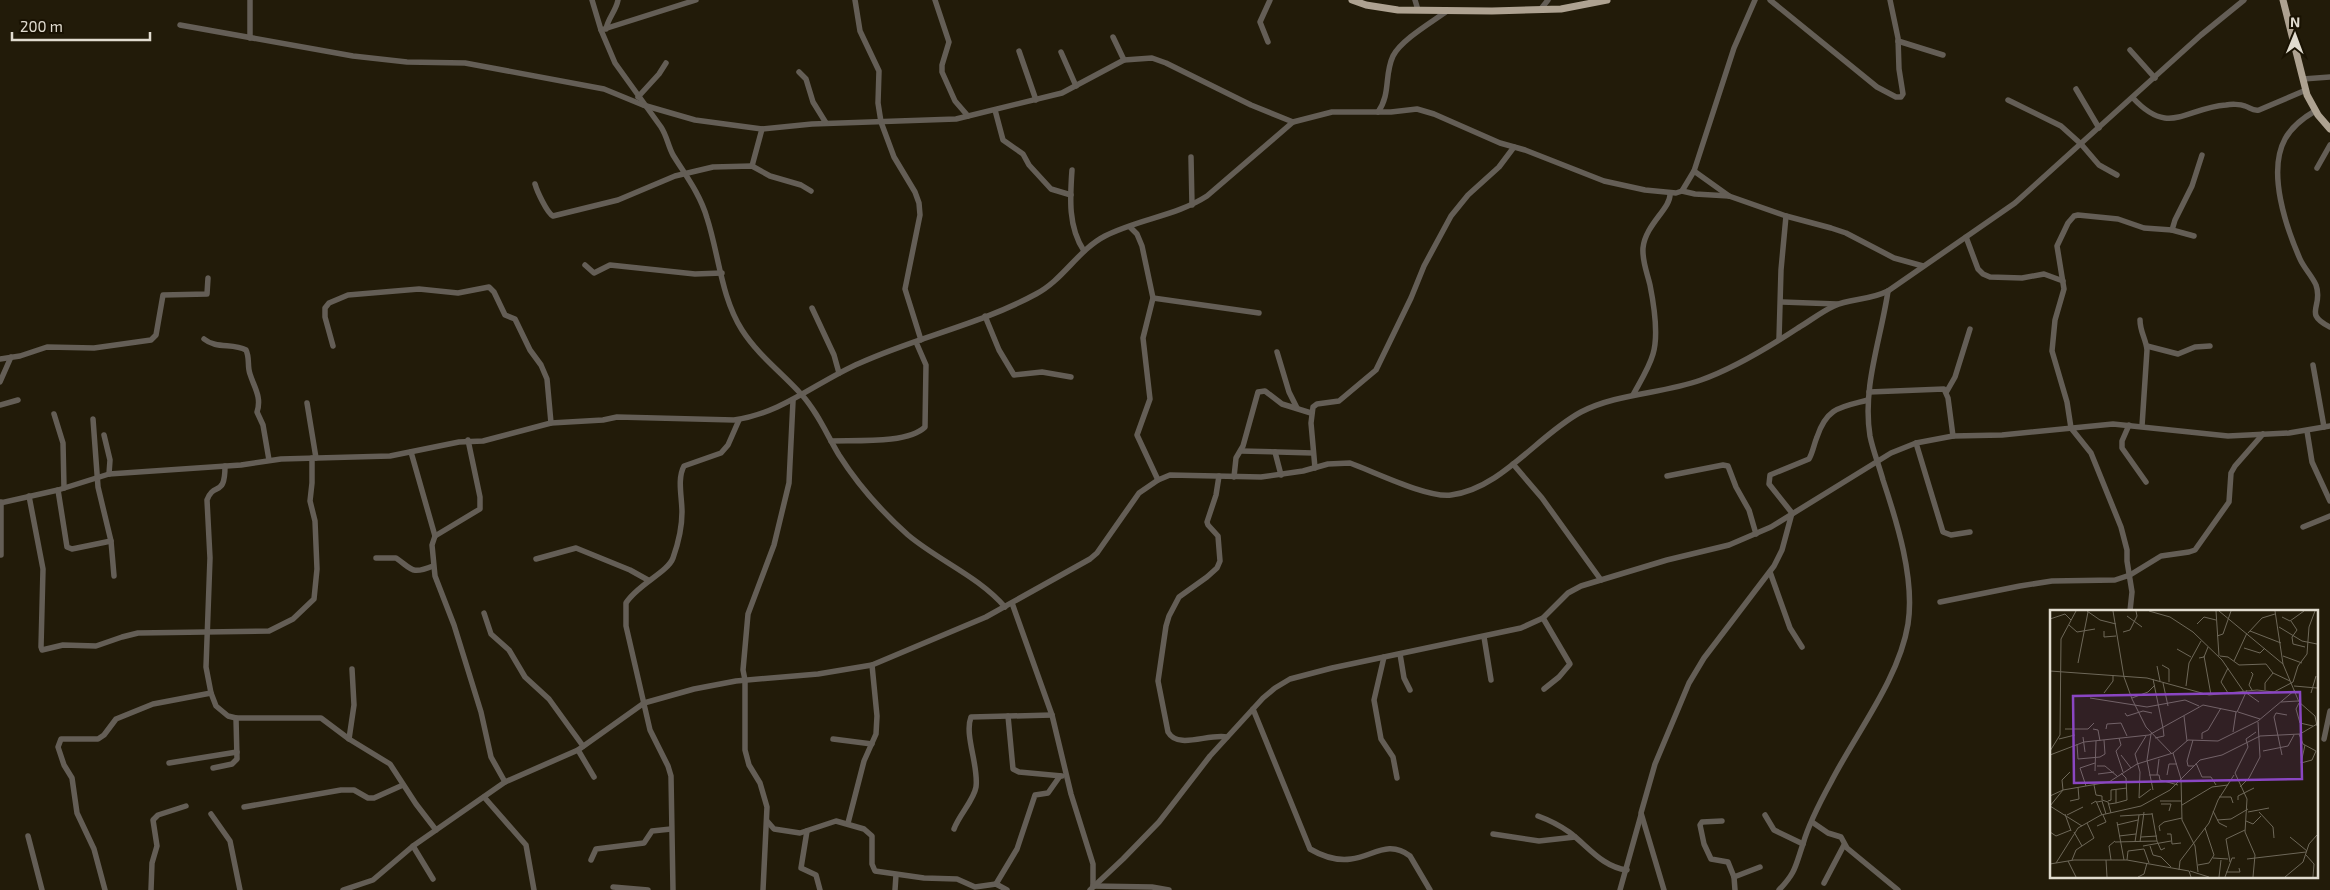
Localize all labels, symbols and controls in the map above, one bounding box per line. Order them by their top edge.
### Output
scale bar [12,10,150,42]
north arrow [2270,10,2320,60]
text: N [2290,13,2300,30]
text: 200 m [20,17,63,35]
inset map [2050,610,2318,878]

